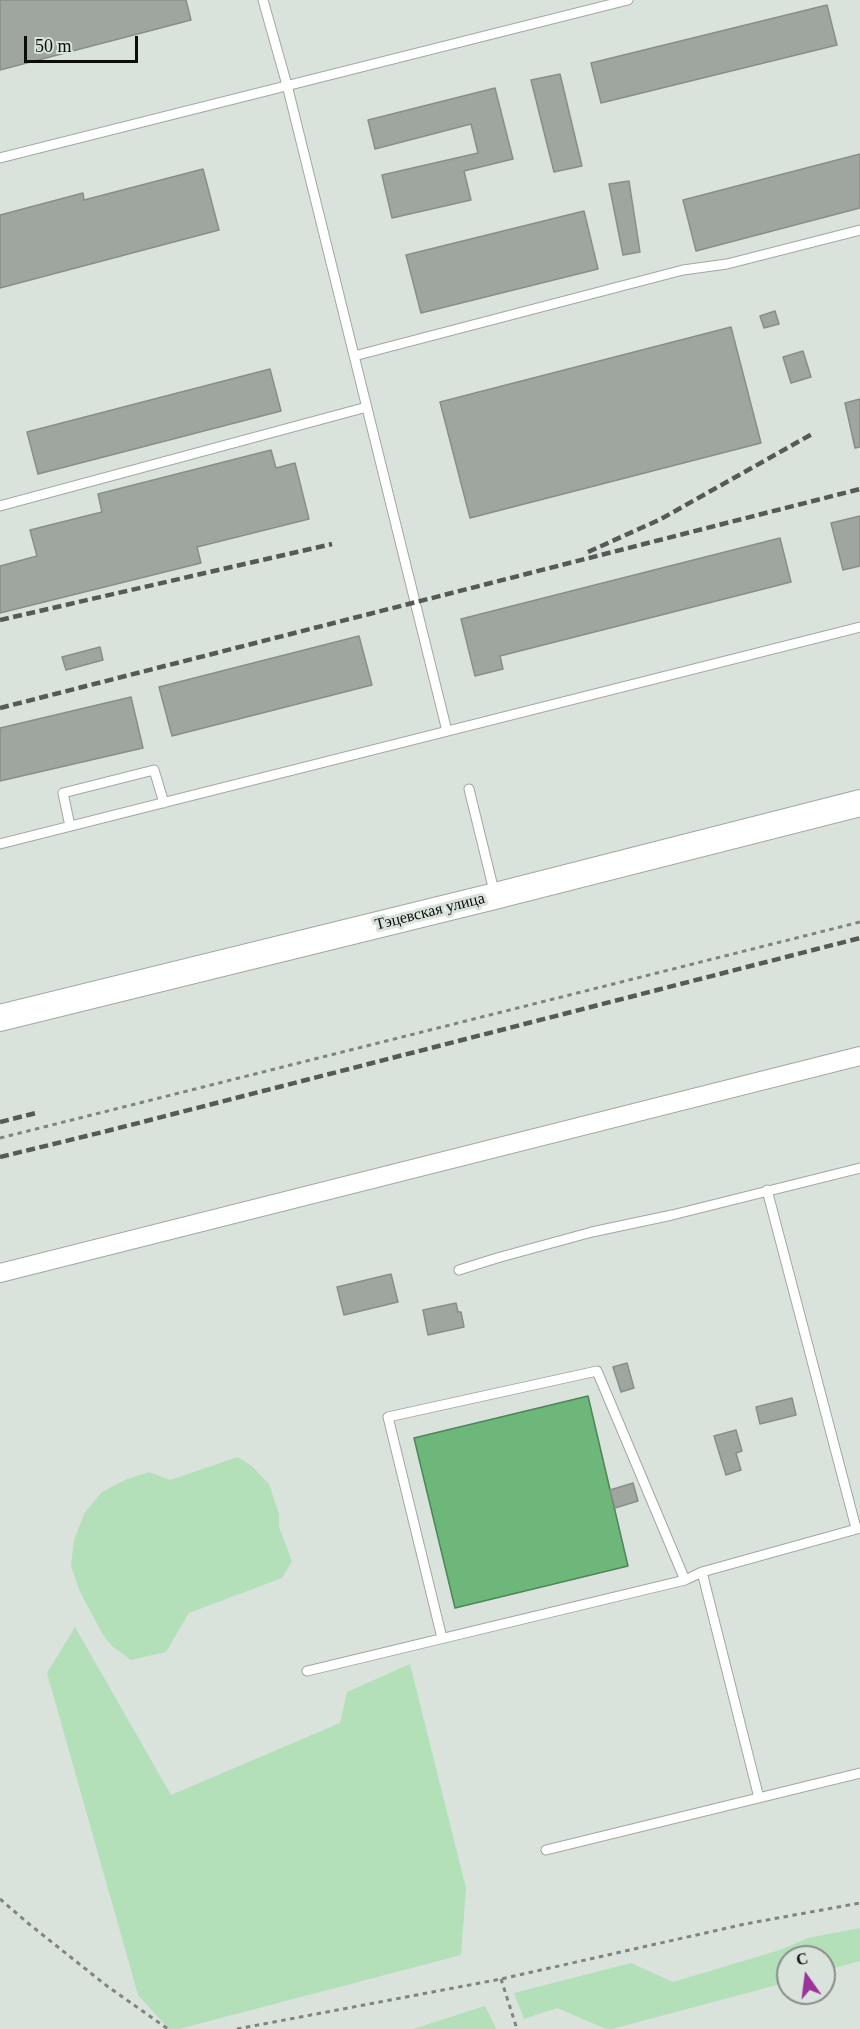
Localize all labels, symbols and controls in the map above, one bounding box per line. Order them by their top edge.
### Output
scale bar [27,24,141,62]
text: 50 m [35,36,72,56]
street label: Тэцевская улица [373,889,487,935]
north arrow [776,1945,836,2005]
text: С [794,1949,810,1969]

